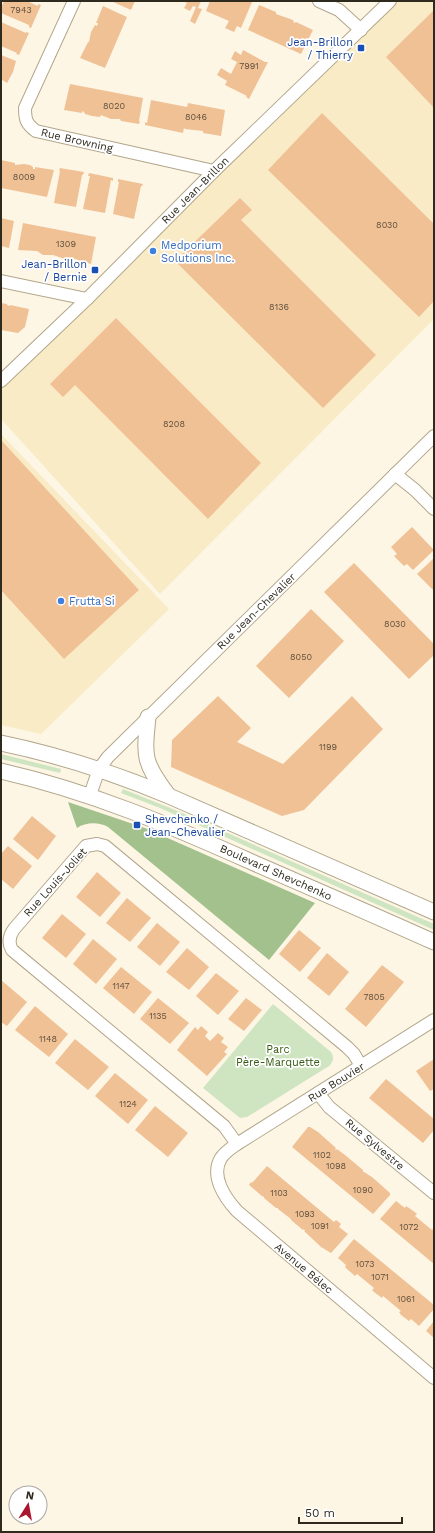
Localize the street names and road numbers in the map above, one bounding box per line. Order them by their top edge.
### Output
street label: Rue Browning [40,126,114,155]
street label: Rue Jean-Brillon [159,154,232,227]
street label: Rue Jean-Chevalier [214,570,299,652]
street label: Boulevard Shevchenko [218,842,334,903]
street label: Rue Louis-Joliet [21,845,90,919]
street label: Rue Bouvier [306,1060,367,1105]
street label: Rue Sylvestre [343,1116,407,1173]
street label: Avenue Bélec [272,1240,335,1297]

